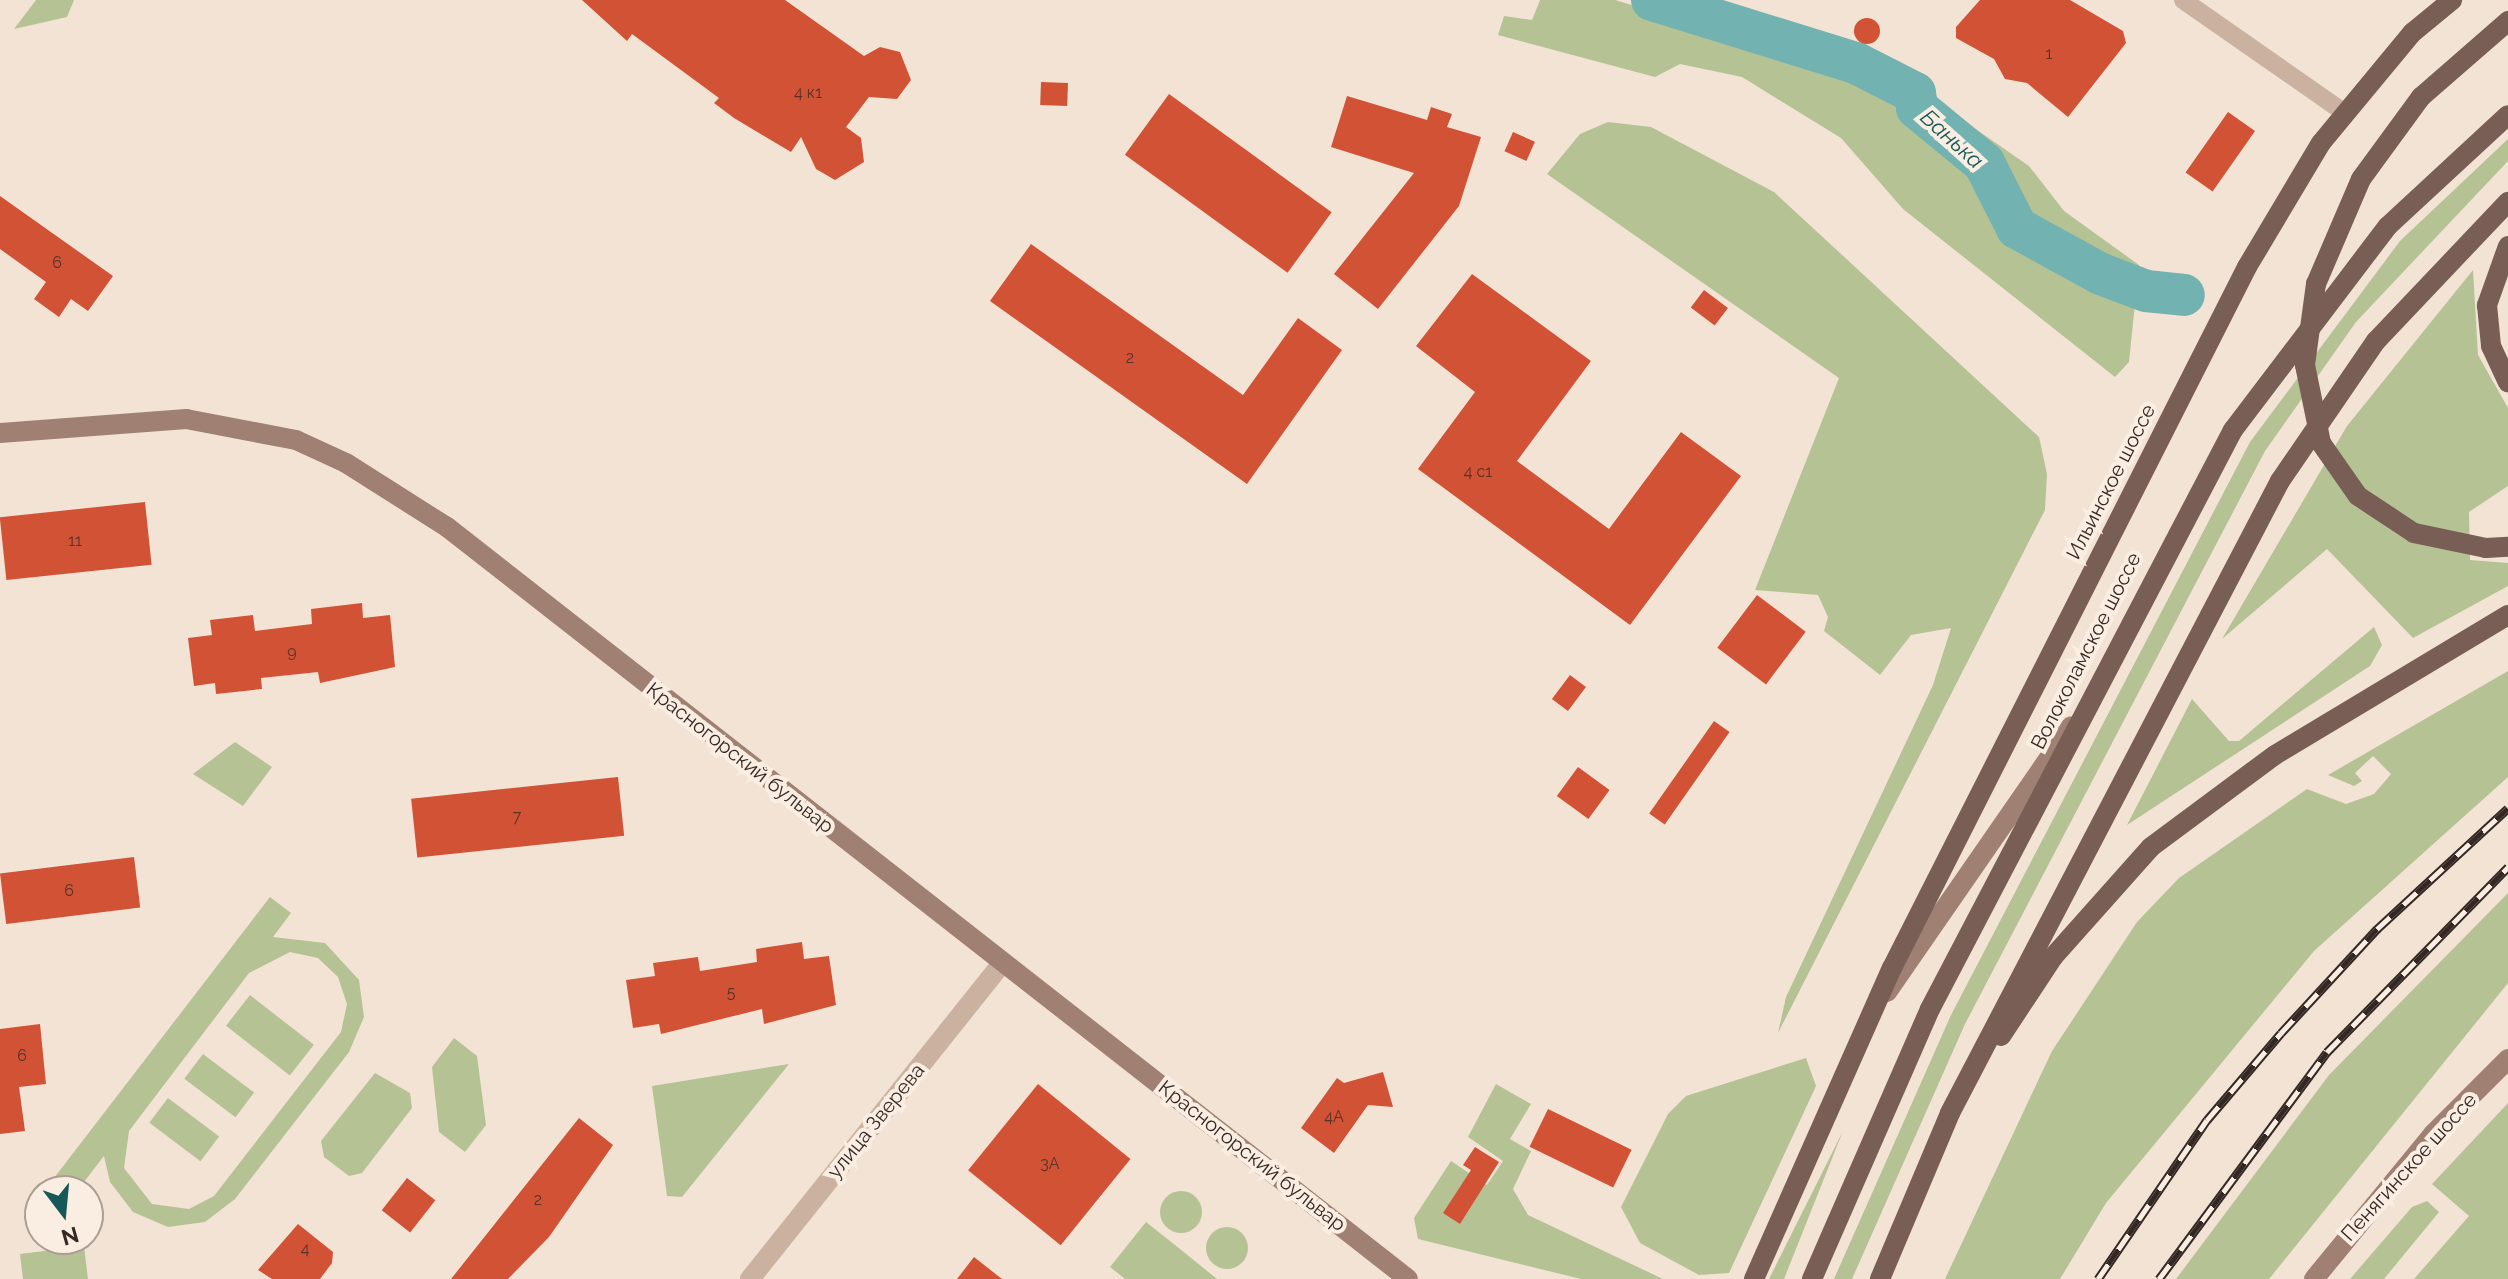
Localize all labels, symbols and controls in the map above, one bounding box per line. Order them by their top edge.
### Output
house number: 1 [2046,44,2052,64]
house number: 4 к1 [794,83,822,103]
water label: Банька [1915,104,1989,174]
house number: 6 [52,253,62,273]
house number: 2 [1126,348,1134,368]
street label: Ильинское шоссе [2062,400,2160,564]
house number: 4 с1 [1464,462,1492,482]
house number: 11 [68,531,82,551]
street label: Волоколамское шоссе [2026,549,2146,753]
house number: 9 [287,642,297,662]
street label: Красногорский бульвар [642,678,838,838]
house number: 7 [513,807,521,827]
house number: 6 [64,881,74,901]
house number: 5 [727,983,735,1003]
house number: 6 [17,1046,27,1066]
street label: улица Зверева [822,1059,930,1183]
street label: Красногорский бульвар [1154,1076,1350,1236]
street label: Пенягинское шоссе [2336,1088,2482,1246]
house number: 4А [1324,1107,1344,1127]
house number: 3А [1040,1154,1060,1174]
north arrow [24,1175,104,1255]
house number: 2 [534,1190,542,1210]
text: N [58,1221,82,1251]
house number: 4 [301,1239,309,1259]

